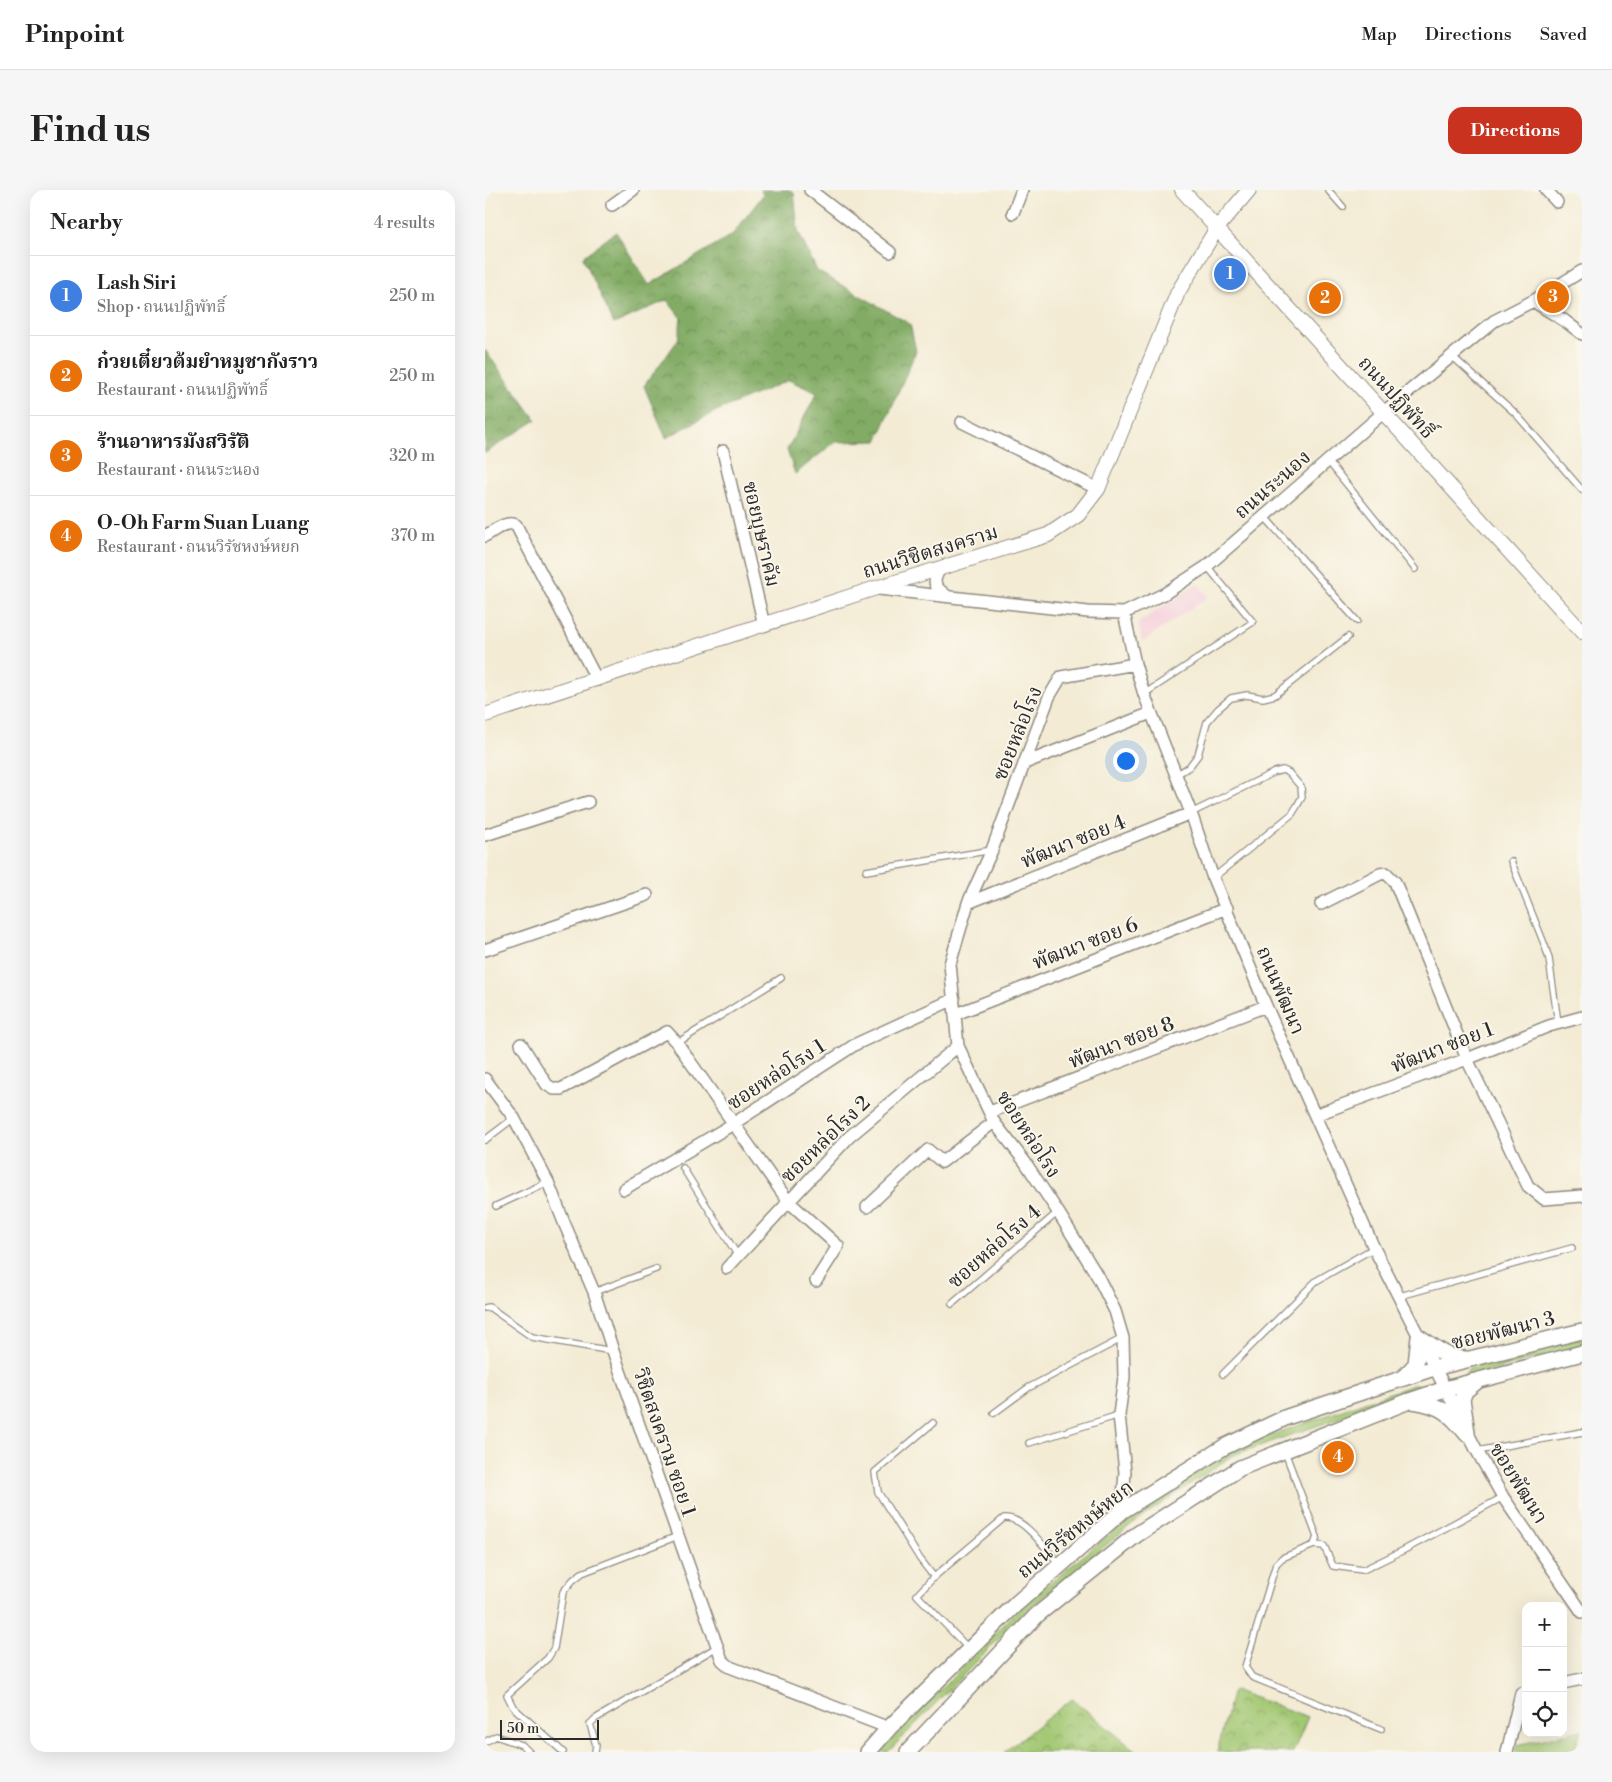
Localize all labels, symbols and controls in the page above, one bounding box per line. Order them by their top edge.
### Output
text: Pinpoint [25,20,124,50]
text: Map [1361,23,1397,46]
text: Directions [1425,23,1512,46]
text: Saved [1540,23,1587,46]
button: Directions [1448,107,1582,154]
text: Find us [30,109,150,152]
text: Nearby [50,210,123,236]
text: 4 results [374,213,435,233]
pin: 1 [1214,255,1246,293]
text: Lash Siri [97,271,176,295]
pin: 3 [1537,278,1569,316]
pin: 2 [1309,279,1341,317]
text: 1 [62,286,70,306]
text: 250 m [389,286,435,306]
text: Shop · ถนนปฏิพัทธิ์ [97,297,226,317]
street label: ถนนปฏิพัทธิ์ [1352,349,1444,446]
text: ก๋วยเตี๋ยวต้มยำหมูชากังราว [97,350,318,374]
text: 2 [61,366,71,386]
text: 250 m [389,366,435,386]
text: Restaurant · ถนนปฏิพัทธิ์ [97,380,268,400]
text: ร้านอาหารมังสวิรัติ [97,430,250,454]
street label: ถนนระนอง [1230,445,1316,525]
text: 3 [61,446,71,466]
text: 320 m [389,446,435,466]
text: Restaurant · ถนนระนอง [97,460,260,480]
street label: ซอยบุษราคัม [736,479,785,590]
text: O-Oh Farm Suan Luang [97,511,309,535]
street label: ถนนวิชิตสงคราม [860,520,1001,585]
text: 4 [61,526,71,546]
text: 370 m [391,526,435,546]
text: Restaurant · ถนนวิรัชหงษ์หยก [97,537,300,557]
street label: ซอยหล่อโรง [985,682,1049,784]
your location [1113,748,1139,774]
street label: พัฒนา ซอย 4 [1018,810,1130,875]
street label: พัฒนา ซอย 6 [1029,913,1142,976]
street label: ถนนพัฒนา [1250,943,1309,1039]
street label: พัฒนา ซอย 8 [1065,1012,1178,1075]
street label: พัฒนา ซอย 1 [1388,1017,1498,1079]
street label: ซอยหล่อโรง 1 [721,1032,831,1116]
street label: ซอยหล่อโรง [990,1085,1068,1183]
street label: ซอยหล่อโรง 2 [774,1089,876,1189]
street label: ซอยหล่อโรง 4 [941,1198,1047,1294]
street label: ซอยพัฒนา 3 [1449,1307,1558,1356]
street label: วิชิตสงคราม ซอย 1 [626,1365,701,1520]
pin: 4 [1322,1438,1354,1476]
street label: ซอยพัฒนา [1483,1439,1552,1529]
street label: ถนนวิรัชหงษ์หยก [1013,1476,1139,1585]
map controls [1522,1602,1567,1737]
button: + [1522,1602,1567,1647]
button: − [1522,1647,1567,1692]
button: locate [1522,1692,1567,1737]
scale bar [500,1717,599,1740]
text: 50 m [507,1720,539,1738]

